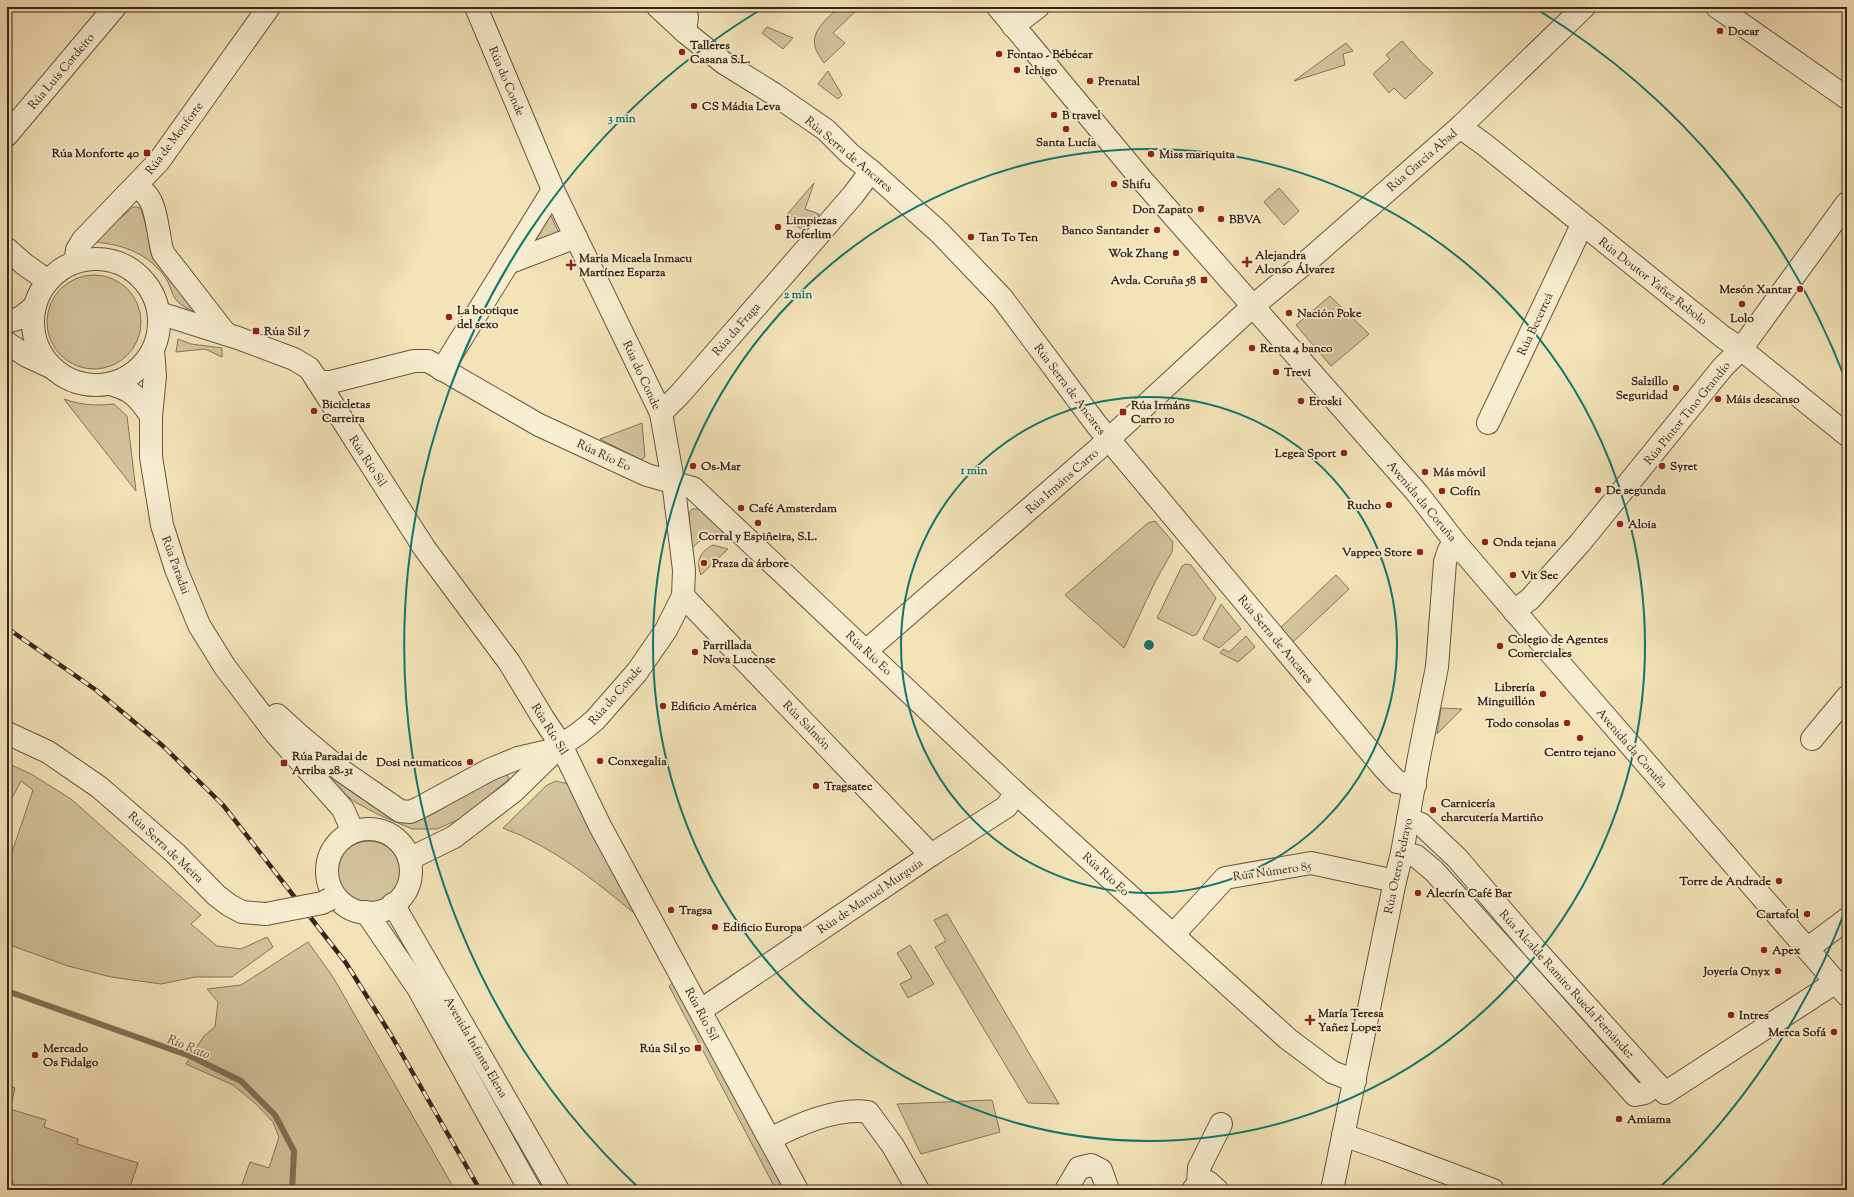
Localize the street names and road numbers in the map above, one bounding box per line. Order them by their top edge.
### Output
street label: Rúa Luís Cordeiro [24,29,100,114]
street label: Rúa do Conde [483,44,529,119]
street label: Rúa de Monforte [141,98,208,179]
street label: Rúa Serra de Ancares [800,112,897,197]
street label: Rúa García Abad [1383,125,1462,196]
street label: Rúa Doutor Yañez Rebolo [1594,234,1711,330]
street label: Rúa Becerreá [1513,290,1559,359]
street label: Rúa da Fraga [708,299,765,360]
street label: Rúa do Conde [617,338,665,413]
street label: Rúa Serra de Ancares [1029,340,1110,439]
street label: Rúa Pintor Tino Grandío [1640,358,1736,469]
street label: Rúa Río Sil [344,432,391,491]
street label: Rúa Río Eo [573,435,634,477]
street label: Rúa Irmáns Carro [1022,445,1104,519]
street label: Avenida da Coruña [1382,457,1461,546]
street label: Rúa Paradai [156,534,194,598]
street label: Rúa Serra de Ancares [1233,592,1318,688]
street label: Rúa Río Eo [841,627,896,680]
street label: Rúa do Conde [585,661,647,730]
street label: Rúa Salmón [778,697,835,755]
street label: Rúa Río Sil [526,700,573,760]
street label: Avenida da Coruña [1591,705,1671,793]
street label: Rúa Serra de Meira [123,808,208,888]
street label: Rúa Otero Pedrayo [1380,816,1418,916]
street label: Rúa Río Eo [1078,849,1133,901]
street label: Rúa de Manuel Murguía [814,854,927,939]
street label: Rúa Número 85 [1232,858,1312,886]
street label: Rúa Alcalde Ramiro Rueda Fernández [1494,906,1638,1063]
street label: Rúa Río Sil [679,985,723,1045]
street label: Avenida Infanta Elena [439,993,512,1102]

